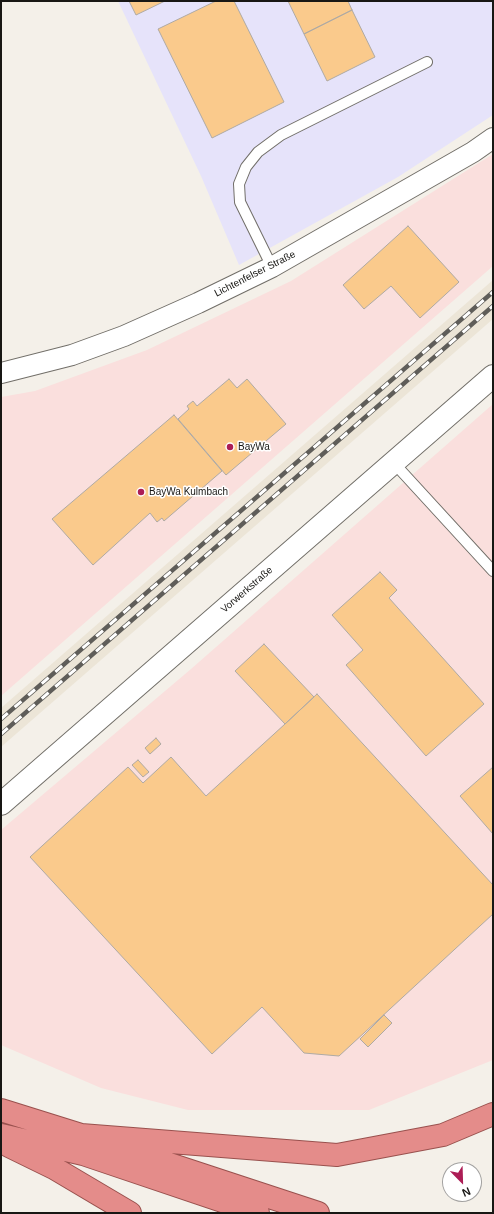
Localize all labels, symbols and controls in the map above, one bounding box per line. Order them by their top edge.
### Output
street label: Lichtenfelser Straße [212,248,298,300]
place label: BayWa [238,441,270,453]
marker: BayWa [225,442,235,452]
place label: BayWa Kulmbach [149,486,228,498]
marker: BayWa Kulmbach [136,487,146,497]
street label: Vorwerkstraße [219,564,275,616]
north arrow [442,1162,482,1202]
text: N [460,1185,472,1199]

